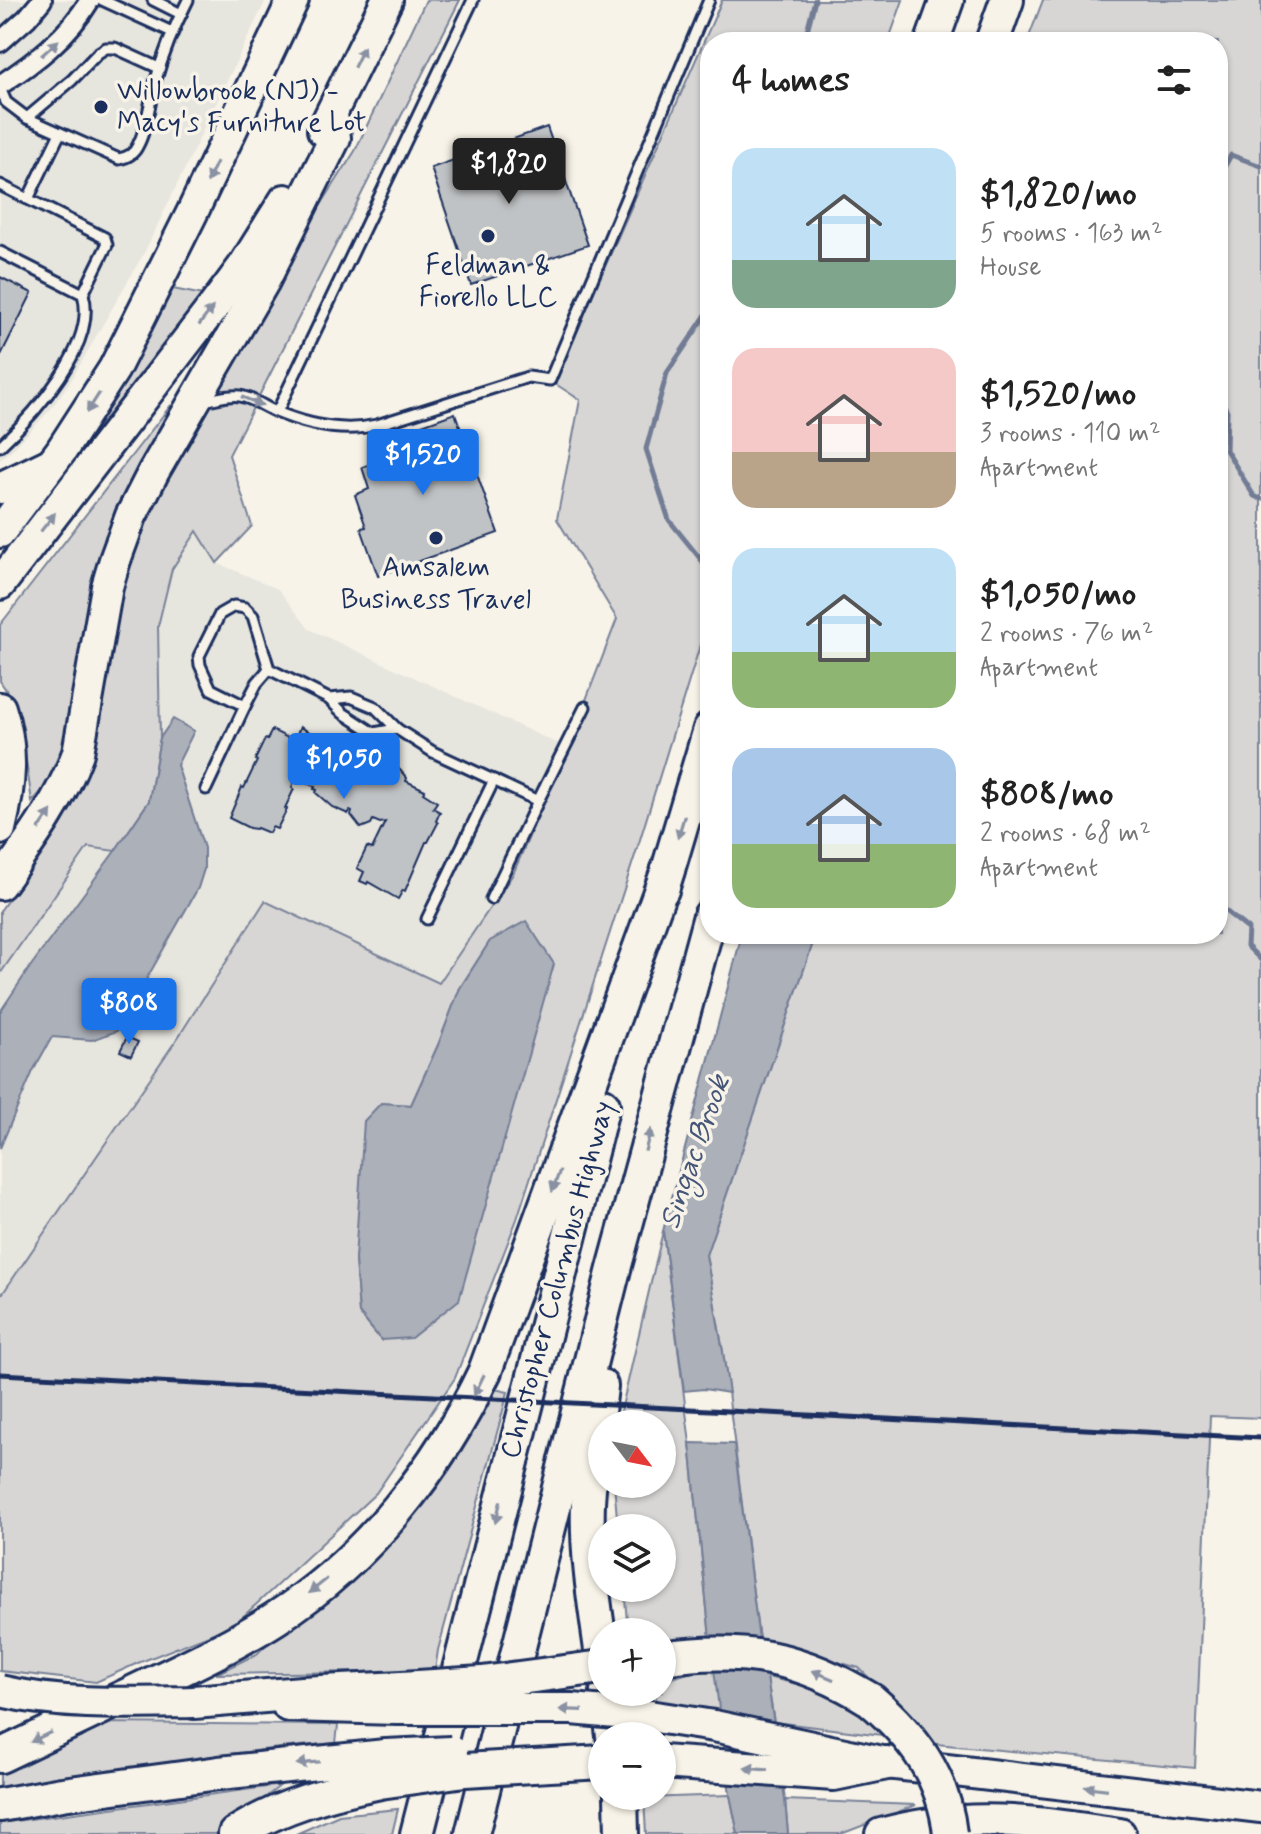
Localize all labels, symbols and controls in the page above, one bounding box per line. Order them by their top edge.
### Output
one-way arrow [40,39,59,57]
one-way arrow [352,45,366,68]
text: 4 homes [732,58,850,103]
icon: filters [1152,58,1196,102]
place label: Willowbrook (NJ) - Macy's Furniture Lot [117,73,366,142]
marker: Willowbrook (NJ) - Macy's Furniture Lot [92,98,110,116]
pin: $1,820 [444,138,574,206]
text: $1,820 [471,147,547,181]
one-way arrow [205,160,219,183]
text: $1,820/mo [980,172,1137,217]
icon: home [796,180,892,276]
text: 5 rooms · 163 m² [980,217,1163,251]
marker: Feldman & Fiorello LLC [479,227,497,245]
place label: Feldman & Fiorello LLC [419,248,557,317]
text: House [980,251,1041,285]
one-way arrow [198,306,214,326]
text: $1,520/mo [980,372,1136,417]
icon: home [796,380,892,476]
one-way arrow [85,392,100,413]
one-way arrow [240,395,264,408]
text: 3 rooms · 110 m² [980,417,1161,451]
pin: $1,520 [358,429,488,497]
text: $1,520 [385,438,461,472]
text: Apartment [980,451,1098,485]
one-way arrow [39,512,55,532]
marker: Amsalem Business Travel [427,529,445,547]
place label: Amsalem Business Travel [341,550,531,619]
text: $1,050/mo [980,572,1136,617]
icon: home [796,580,892,676]
text: 2 rooms · 76 m² [980,617,1153,651]
text: Apartment [980,651,1098,685]
pin: $1,050 [279,733,409,801]
text: $1,050 [306,742,382,776]
text: $808/mo [980,772,1113,817]
icon: home [796,780,892,876]
one-way arrow [37,810,52,831]
one-way arrow [674,815,687,839]
text: 2 rooms · 68 m² [980,817,1151,851]
text: Apartment [980,851,1098,885]
pin: $808 [82,978,176,1046]
text: $808 [100,987,158,1021]
water label: Singac Brook [651,1068,743,1235]
street label: Christopher Columbus Highway [492,1097,624,1463]
one-way arrow [643,1127,655,1152]
one-way arrow [549,1169,561,1193]
one-way arrow [472,1373,486,1396]
north arrow [588,1410,676,1498]
map controls [588,1410,676,1810]
one-way arrow [491,1500,503,1525]
button: layers [588,1514,676,1602]
one-way arrow [308,1577,328,1594]
button: + [588,1618,676,1706]
one-way arrow [812,1668,835,1681]
one-way arrow [558,1703,583,1716]
button: − [588,1722,676,1810]
one-way arrow [30,1730,53,1744]
one-way arrow [295,1756,320,1769]
one-way arrow [743,1762,768,1775]
one-way arrow [1083,1781,1108,1794]

